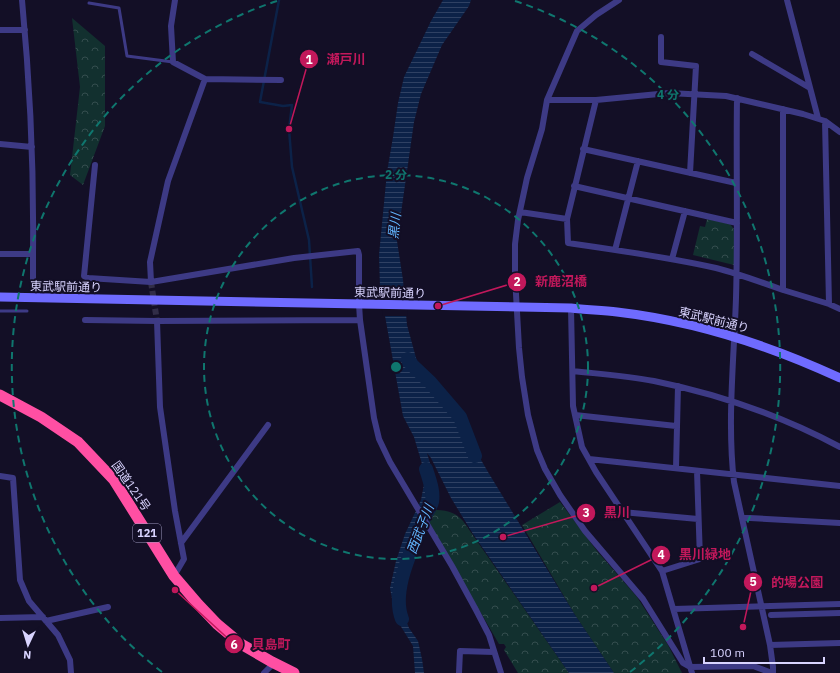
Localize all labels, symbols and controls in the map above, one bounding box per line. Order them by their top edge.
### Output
callout: 瀬戸川 [299,47,374,72]
text: 瀬戸川 [326,51,366,68]
text: 1 [305,52,313,67]
text: 4 分 [657,87,679,102]
text: 2 分 [385,167,407,182]
water label: 黒川 [384,210,405,240]
callout: 新鹿沼橋 [507,269,595,294]
text: 新鹿沼橋 [535,273,587,290]
text: 2 [513,274,521,289]
street label: 東武駅前通り [30,278,102,295]
street label: 東武駅前通り [354,284,426,301]
street label: 東武駅前通り [677,304,751,336]
centre of rings [389,360,403,374]
street label: 国道121号 [109,458,154,514]
water label: 西武子川 [403,500,438,557]
callout: 黒川 [576,500,638,525]
text: 黒川 [604,504,630,521]
text: 3 [582,505,590,520]
road number: 121 [133,524,161,542]
callout: 黒川緑地 [651,542,739,567]
text: 黒川緑地 [679,546,731,563]
text: 4 [657,547,665,562]
callout: 的場公園 [743,569,831,594]
text: 5 [749,574,757,589]
text: 的場公園 [771,574,823,591]
north arrow [8,625,48,665]
callout: 貝島町 [224,632,299,657]
text: 貝島町 [251,636,291,653]
text: 6 [230,637,238,652]
scale bar [704,639,824,665]
text: 100 m [710,645,745,660]
text: N [23,648,32,662]

